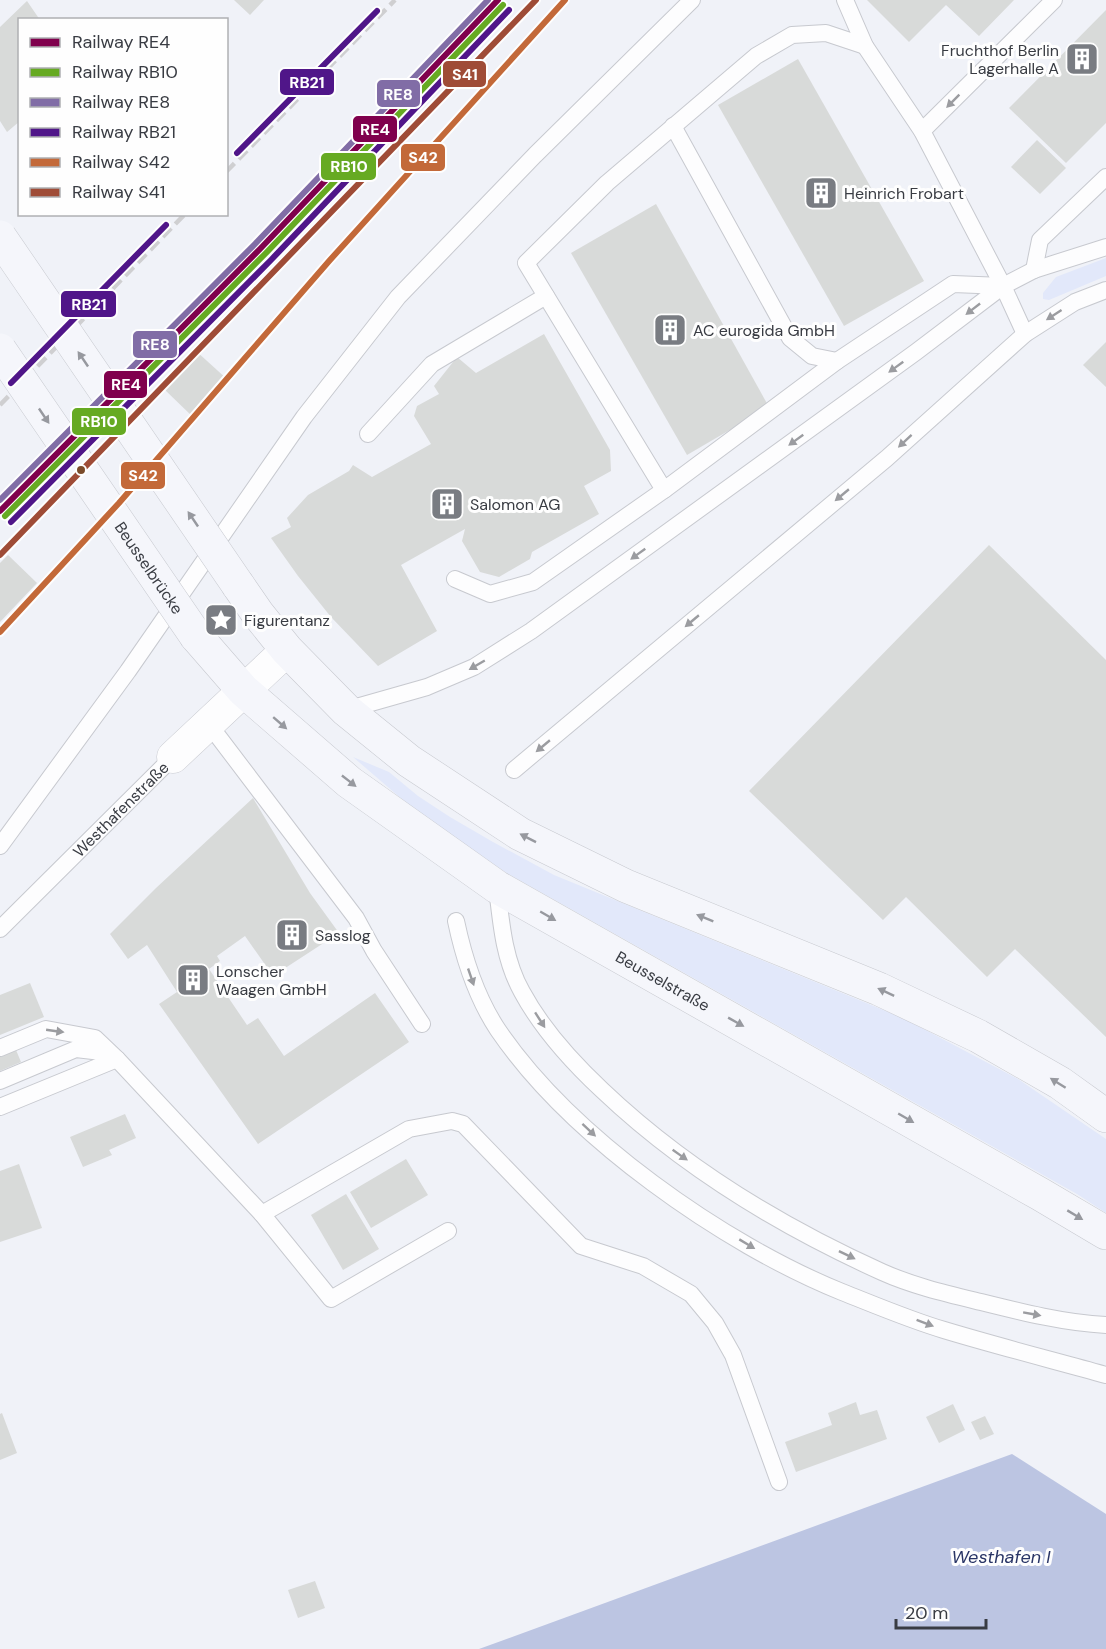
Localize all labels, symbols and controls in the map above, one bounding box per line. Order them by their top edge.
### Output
legend [18,18,228,216]
text: Railway RE4 [72,30,170,54]
place label: Fruchthof Berlin Lagerhalle A [941,40,1059,79]
building icon: Fruchthof Berlin Lagerhalle A [1064,41,1100,77]
text: Railway RB10 [72,60,178,84]
line badge: S41 [442,60,487,88]
text: S41 [452,64,478,85]
line badge: RB21 [279,68,335,96]
text: RB21 [289,72,325,93]
line badge: RE8 [376,79,421,108]
text: RE8 [383,84,413,105]
text: Railway RE8 [72,90,170,114]
one-way arrow [946,93,960,107]
line badge: RE4 [352,115,398,143]
text: RE4 [360,119,390,140]
text: Railway RB21 [72,120,176,144]
line badge: S42 [400,143,446,172]
text: S42 [408,147,438,168]
text: Railway S42 [72,150,170,174]
line badge: RB10 [320,152,377,181]
text: RB10 [330,156,368,177]
building icon: Heinrich Frobart [803,175,839,211]
text: Railway S41 [72,180,165,204]
place label: Heinrich Frobart [844,183,964,204]
line badge: RB21 [60,290,117,318]
text: RB21 [71,294,107,315]
one-way arrow [966,303,981,315]
one-way arrow [1046,309,1062,321]
building icon: AC eurogida GmbH [652,312,688,348]
place label: AC eurogida GmbH [693,320,835,341]
line badge: RE8 [132,330,178,359]
text: RE8 [140,334,170,355]
one-way arrow [77,351,89,367]
one-way arrow [889,361,905,373]
line badge: RE4 [103,370,148,399]
text: RE4 [111,374,141,395]
line badge: RB10 [71,407,127,436]
one-way arrow [39,408,50,425]
text: RB10 [80,411,118,432]
one-way arrow [788,433,803,445]
one-way arrow [898,434,913,447]
line badge: S42 [120,461,166,490]
unlabelled marker [75,464,87,476]
text: S42 [128,465,158,486]
building icon: Salomon AG [429,486,465,522]
one-way arrow [834,489,850,502]
place label: Salomon AG [470,494,560,515]
one-way arrow [187,512,199,528]
street label: Beusselbrücke [110,518,188,618]
one-way arrow [630,548,646,560]
place icon: Figurentanz [203,602,239,638]
place label: Figurentanz [244,610,330,631]
one-way arrow [685,614,700,626]
one-way arrow [469,659,485,670]
one-way arrow [272,716,288,729]
one-way arrow [536,739,551,752]
street label: Westhafenstraße [68,757,173,862]
one-way arrow [341,774,357,787]
one-way arrow [519,833,536,842]
one-way arrow [540,911,557,921]
one-way arrow [696,913,714,923]
building icon: Sasslog [274,917,310,953]
place label: Sasslog [315,925,371,946]
street label: Beusselstraße [612,946,713,1016]
place label: Lonscher Waagen GmbH [216,961,327,1000]
building icon: Lonscher Waagen GmbH [175,962,211,998]
one-way arrow [467,968,477,986]
one-way arrow [877,988,894,997]
one-way arrow [535,1012,546,1029]
one-way arrow [728,1017,745,1027]
one-way arrow [45,1027,64,1036]
one-way arrow [1050,1078,1066,1089]
one-way arrow [898,1113,915,1123]
one-way arrow [581,1123,596,1136]
one-way arrow [671,1149,687,1161]
one-way arrow [1067,1209,1083,1220]
one-way arrow [739,1239,755,1250]
one-way arrow [839,1250,856,1259]
one-way arrow [1023,1309,1042,1318]
one-way arrow [916,1318,934,1328]
water label: Westhafen I [952,1545,1051,1569]
scale bar [896,1592,986,1630]
text: 20 m [905,1601,948,1625]

